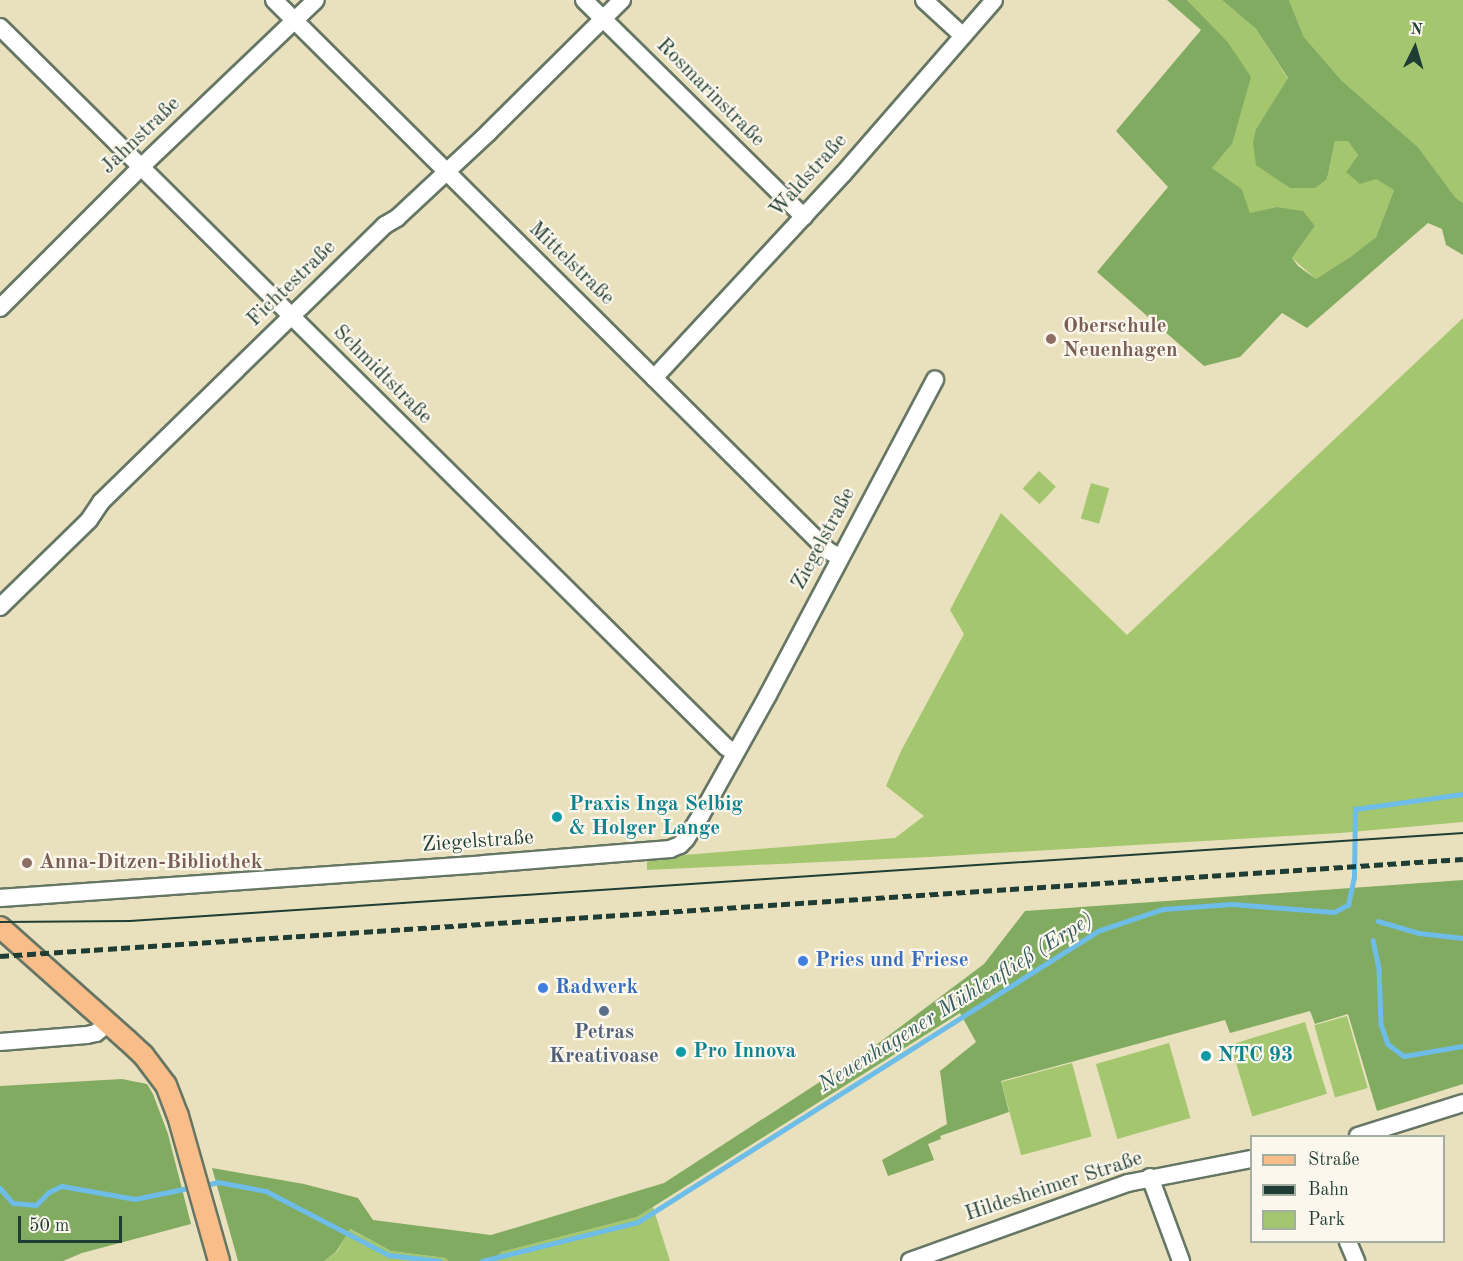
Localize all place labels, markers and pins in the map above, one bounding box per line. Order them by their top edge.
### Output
place label: Oberschule Neuenhagen [1063,314,1178,364]
marker: Oberschule Neuenhagen [1044,332,1058,346]
place label: Praxis Inga Selbig & Holger Lange [569,792,743,842]
marker: Praxis Inga Selbig & Holger Lange [550,810,564,824]
place label: Anna-Ditzen-Bibliothek [39,850,263,876]
marker: Anna-Ditzen-Bibliothek [20,856,34,870]
place label: Pries und Friese [815,948,969,974]
marker: Pries und Friese [796,954,810,968]
place label: Radwerk [555,975,638,1001]
marker: Radwerk [536,981,550,995]
marker: Petras Kreativoase [597,1004,611,1018]
place label: Petras Kreativoase [549,1020,659,1070]
place label: Pro Innova [693,1039,796,1065]
place label: NTC 93 [1218,1043,1293,1069]
marker: Pro Innova [674,1045,688,1059]
marker: NTC 93 [1199,1049,1213,1063]

